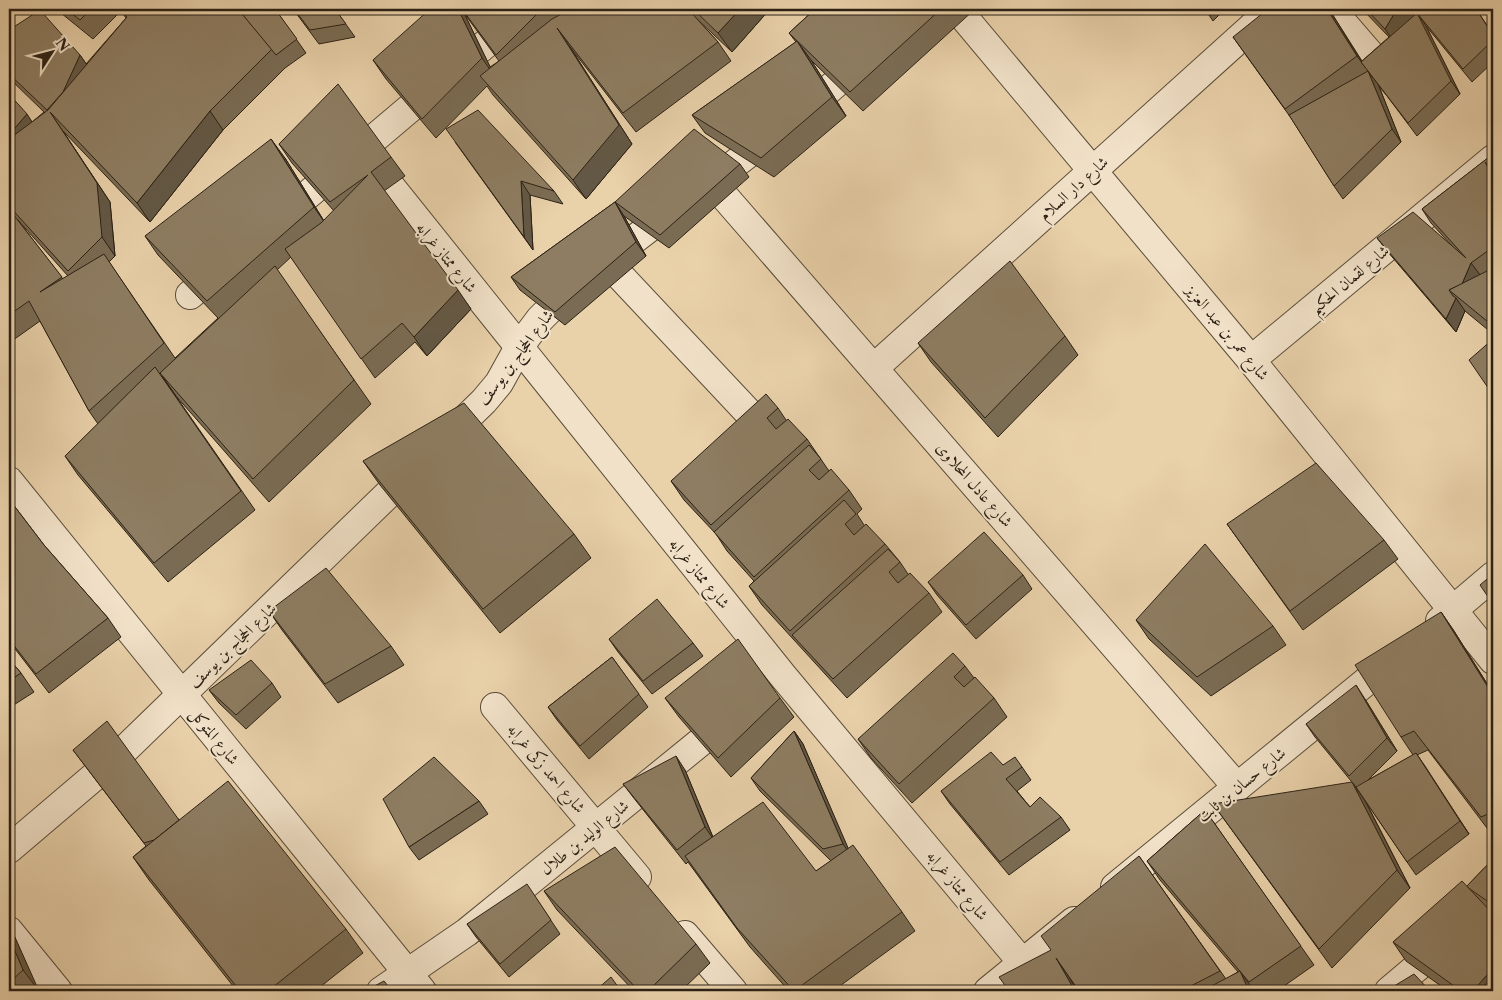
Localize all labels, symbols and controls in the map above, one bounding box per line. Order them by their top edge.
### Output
north arrow [28,28,78,78]
text: N [52,34,73,55]
street label: شارع دار السلام [1034,151,1115,228]
street label: شارع ممتاز غرابه [409,218,482,299]
street label: شارع لقمان الحكيم [1305,240,1397,323]
street label: شارع عمر بن عبد العزيز [1178,278,1274,387]
street label: شارع الحجاج بن يوسف [473,305,561,412]
street label: شارع عادل المحلاوى [930,437,1017,533]
street label: شارع ممتاز غرابه [662,534,735,615]
street label: شارع الحجاج بن يوسف [184,598,284,696]
street label: شارع المتوكل [183,704,244,771]
street label: شارع احمد زكى غرابه [501,719,590,819]
street label: شارع حسان بن ثابت [1193,742,1292,829]
street label: شارع الوليد بن طلال [536,795,635,882]
street label: شارع ممتاز غرابه [920,846,993,927]

